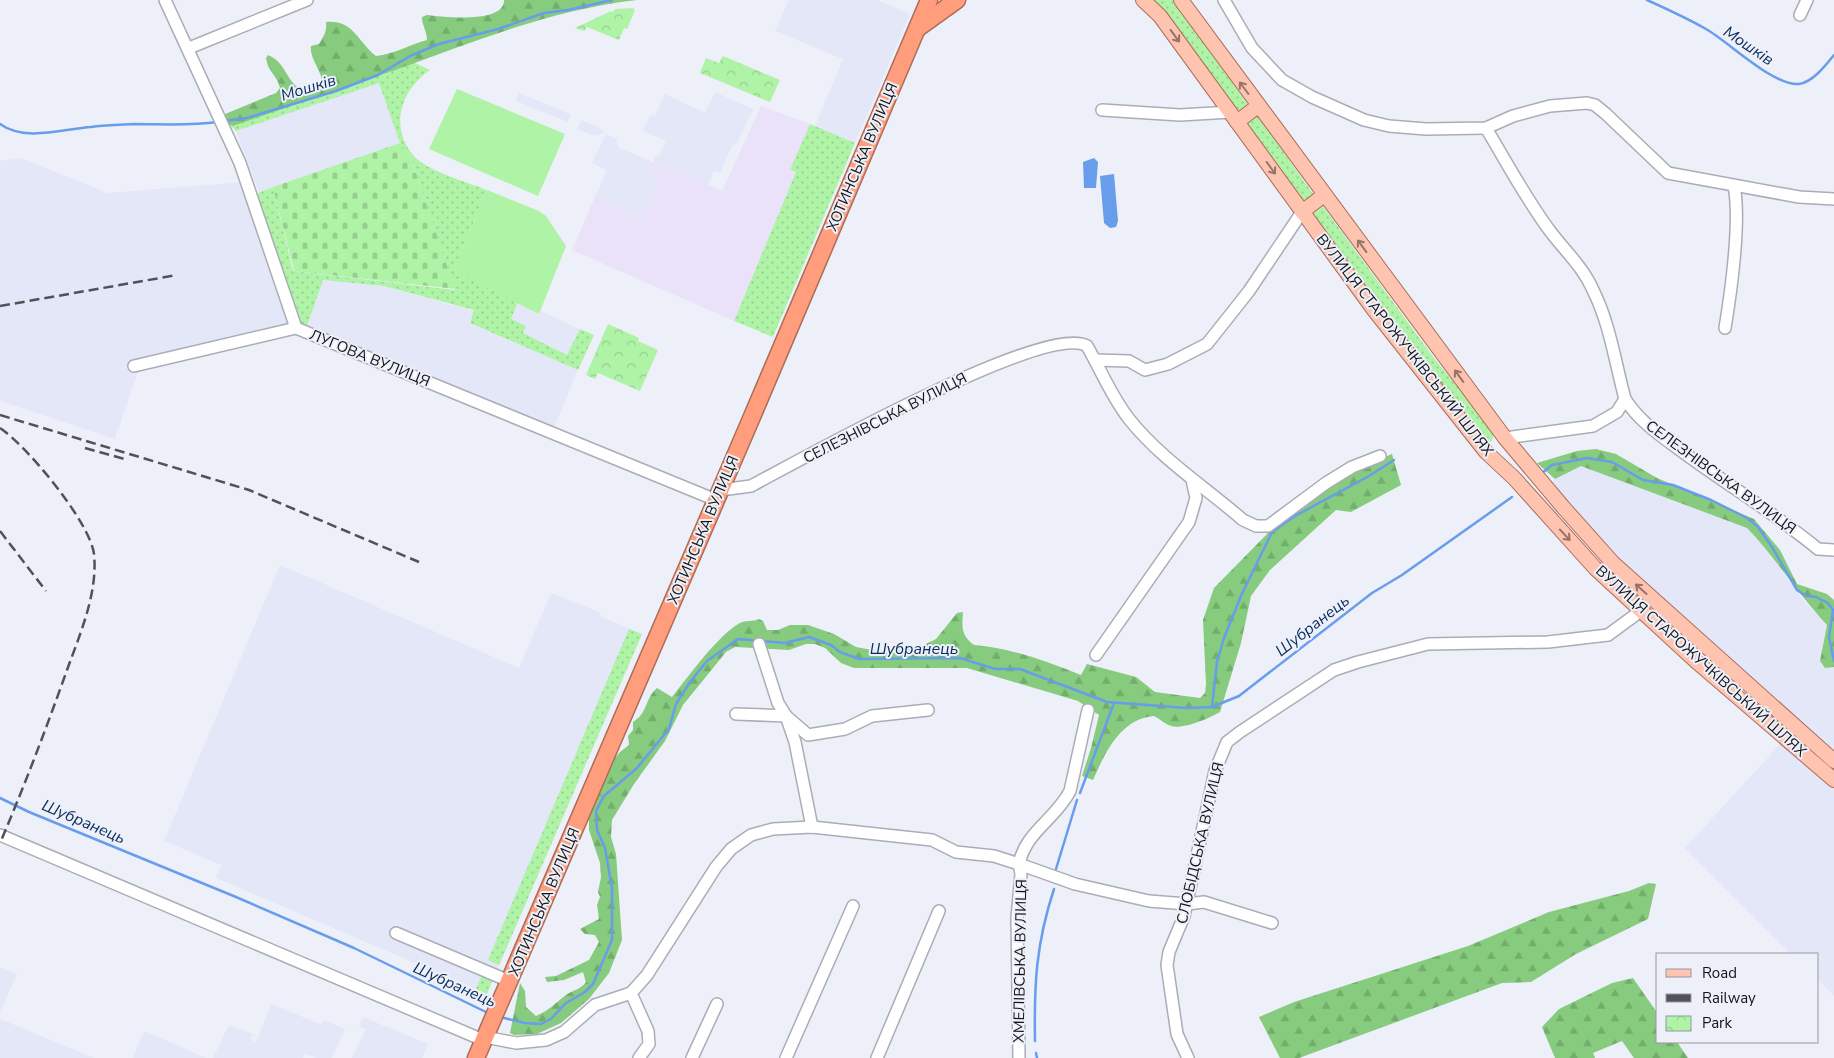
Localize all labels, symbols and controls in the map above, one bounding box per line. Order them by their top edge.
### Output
water label: Мошків [1719,21,1778,71]
one-way arrow [1170,29,1180,43]
water label: Мошків [278,69,339,107]
street label: ХОТИНСЬКА ВУЛИЦЯ [822,80,902,234]
one-way arrow [1239,81,1249,95]
one-way arrow [1266,161,1276,175]
street label: ВУЛИЦЯ СТАРОЖУЧКІВСЬКИЙ ШЛЯХ [1312,230,1498,461]
one-way arrow [1357,239,1367,253]
street label: ЛУГОВА ВУЛИЦЯ [307,325,433,391]
street label: СЕЛЕЗНІВСЬКА ВУЛИЦЯ [800,368,970,468]
one-way arrow [1454,369,1464,383]
street label: СЕЛЕЗНІВСЬКА ВУЛИЦЯ [1642,416,1800,538]
street label: ХОТИНСЬКА ВУЛИЦЯ [663,453,743,607]
one-way arrow [1559,529,1571,541]
street label: ВУЛИЦЯ СТАРОЖУЧКІВСЬКИЙ ШЛЯХ [1591,561,1811,761]
one-way arrow [1635,583,1648,595]
water label: Шубранець [1271,590,1354,662]
water label: Шубранець [870,638,958,660]
street label: СЛОБІДСЬКА ВУЛИЦЯ [1172,760,1228,926]
water label: Шубранець [39,794,129,849]
street label: ХОТИНСЬКА ВУЛИЦЯ [504,825,584,979]
street label: ХМЕЛІВСЬКА ВУЛИЦЯ [1009,879,1031,1043]
legend [1656,953,1819,1043]
water label: Шубранець [410,957,500,1013]
text: Road [1702,963,1737,983]
text: Railway [1702,988,1756,1008]
text: Park [1702,1013,1732,1033]

